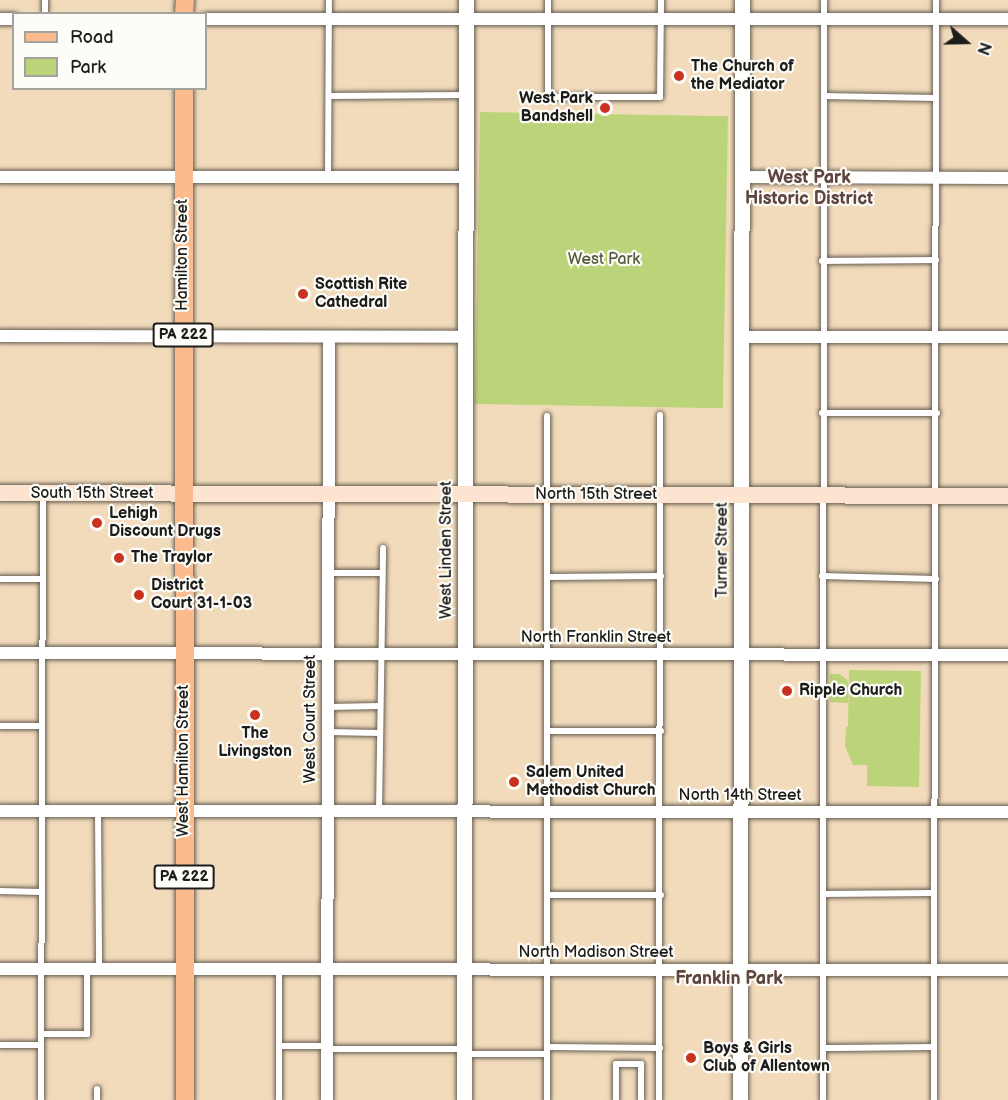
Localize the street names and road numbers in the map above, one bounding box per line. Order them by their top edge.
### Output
street label: Hamilton Street [173,199,193,311]
road number: PA 222 [152,323,214,347]
street label: West Linden Street [437,481,457,619]
street label: South 15th Street [31,484,153,504]
street label: North 15th Street [535,485,657,505]
street label: Turner Street [713,502,733,598]
street label: North Franklin Street [521,628,671,648]
street label: West Court Street [301,655,321,783]
street label: West Hamilton Street [174,685,194,837]
street label: North 14th Street [678,786,802,806]
road number: PA 222 [152,865,216,889]
street label: North Madison Street [518,943,674,963]

